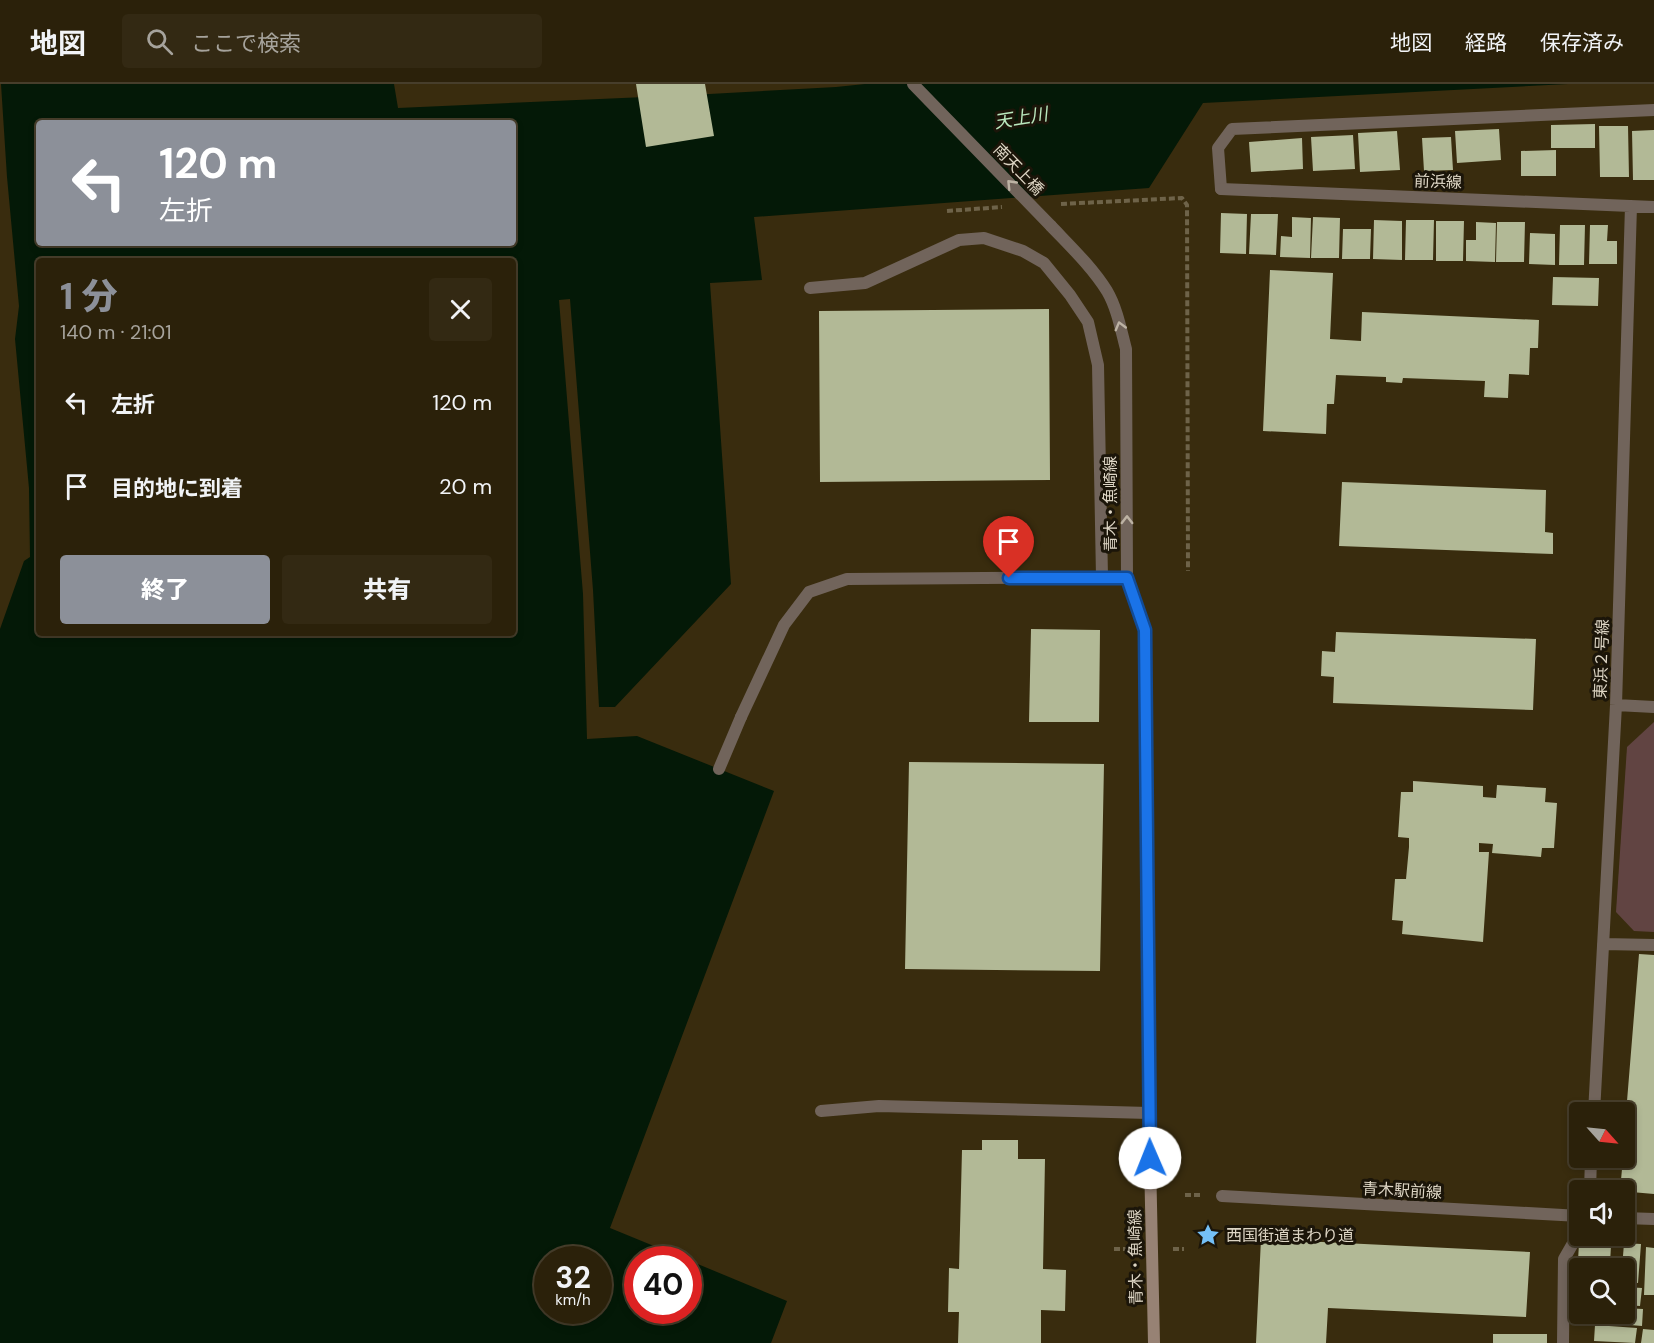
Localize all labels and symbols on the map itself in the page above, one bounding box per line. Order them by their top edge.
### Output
water label: 天上川 [992,102,1052,134]
street label: 南天上橋 [989,139,1048,200]
street label: 前浜線 [1414,170,1462,193]
one-way arrow [1007,180,1018,191]
one-way arrow [1115,321,1127,331]
street label: 青木・魚崎線 [1100,456,1121,552]
one-way arrow [1121,515,1133,524]
pin [983,516,1034,578]
street label: 東浜２号線 [1590,619,1613,699]
north arrow [1569,1102,1635,1168]
position arrow [1118,1126,1182,1190]
street label: 青木駅前線 [1361,1178,1442,1203]
street label: 青木・魚崎線 [1124,1209,1147,1305]
place icon: 西国街道まわり道 [1195,1222,1221,1248]
place label: 西国街道まわり道 [1226,1225,1354,1246]
speed limit sign: 40 [624,1246,702,1324]

